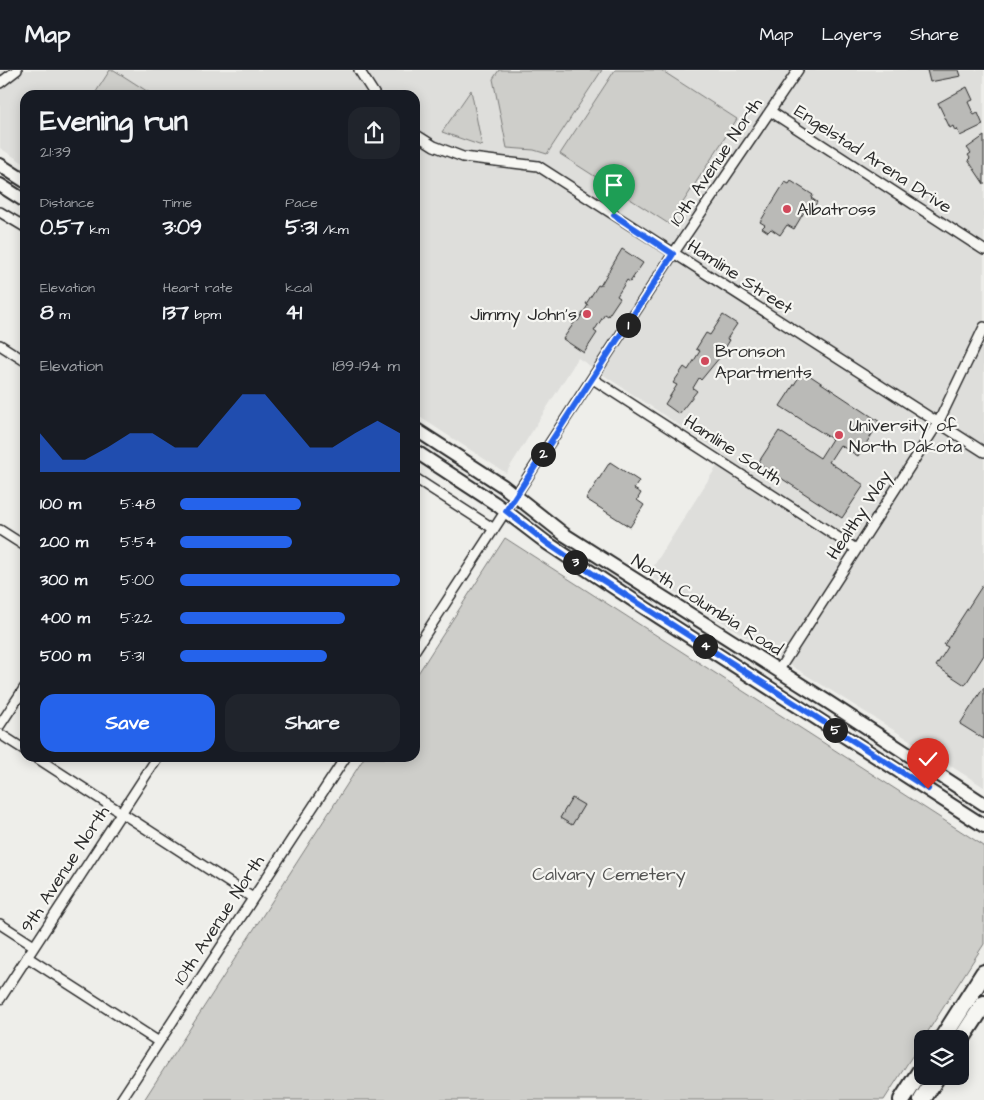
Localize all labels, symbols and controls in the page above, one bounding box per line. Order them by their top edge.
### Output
text: Map [25,18,70,52]
text: Map [759,22,793,47]
text: Layers [821,22,882,47]
text: Share [910,22,959,47]
street label: 10th Avenue North [664,93,768,231]
street label: Engelstad Arena Drive [789,99,957,220]
text: Evening run [40,102,188,141]
button: share [348,107,400,159]
text: 21:39 [40,141,71,163]
pin [593,164,635,215]
icon: arrive [600,171,628,199]
text: Distance [40,193,94,213]
text: Time [163,193,192,213]
text: Pace [285,193,318,213]
place label: Albatross [797,197,876,222]
marker: Albatross [781,203,793,215]
text: 0.57 [40,213,84,242]
text: 3:09 [163,213,202,242]
text: 5:31 [285,213,317,242]
text: km [84,220,109,240]
text: /km [317,220,349,240]
street label: Hamline Street [682,234,798,321]
text: Elevation [40,278,95,298]
text: Heart rate [163,278,233,298]
text: kcal [285,278,312,298]
text: 8 [40,298,54,327]
text: 137 [163,298,189,327]
text: 41 [285,298,302,327]
place label: Jimmy John's [470,302,577,328]
text: m [54,305,70,325]
text: bpm [189,305,221,325]
marker: Jimmy John's [581,308,593,320]
pin: 1 [616,312,640,338]
text: 1 [628,315,629,335]
place label: Bronson Apartments [715,339,812,385]
text: Elevation [40,355,103,377]
text: 189–194 m [333,355,400,377]
marker: Bronson Apartments [699,355,711,367]
street label: Hamline South [679,409,787,491]
place label: University of North Dakota [849,413,962,459]
marker: University of North Dakota [833,429,845,441]
pin: 2 [530,442,556,466]
text: 2 [539,444,548,464]
street label: Healthy Way [821,465,898,565]
text: 100 m [40,493,81,515]
text: 5:48 [120,493,155,515]
text: 200 m [40,531,88,553]
text: 5:54 [120,531,156,553]
street label: North Columbia Road [627,548,787,662]
pin: 3 [562,550,588,574]
text: 3 [572,552,579,572]
text: 300 m [40,569,87,591]
text: 5:00 [120,569,154,591]
text: 400 m [40,607,90,629]
text: 5:22 [120,607,152,629]
pin: 4 [692,634,718,658]
text: 4 [701,636,710,656]
text: 500 m [40,645,90,667]
text: 5:31 [120,645,144,667]
button: Save [40,694,215,752]
button: Share [225,694,400,752]
pin: 5 [822,718,848,742]
text: 5 [831,720,840,740]
pin [907,738,949,789]
icon: check [914,745,942,773]
street label: 9th Avenue North [15,801,116,937]
street label: 10th Avenue North [168,850,270,990]
park label: Calvary Cemetery [532,862,686,888]
map controls [914,1030,969,1085]
button: layers [914,1030,969,1085]

